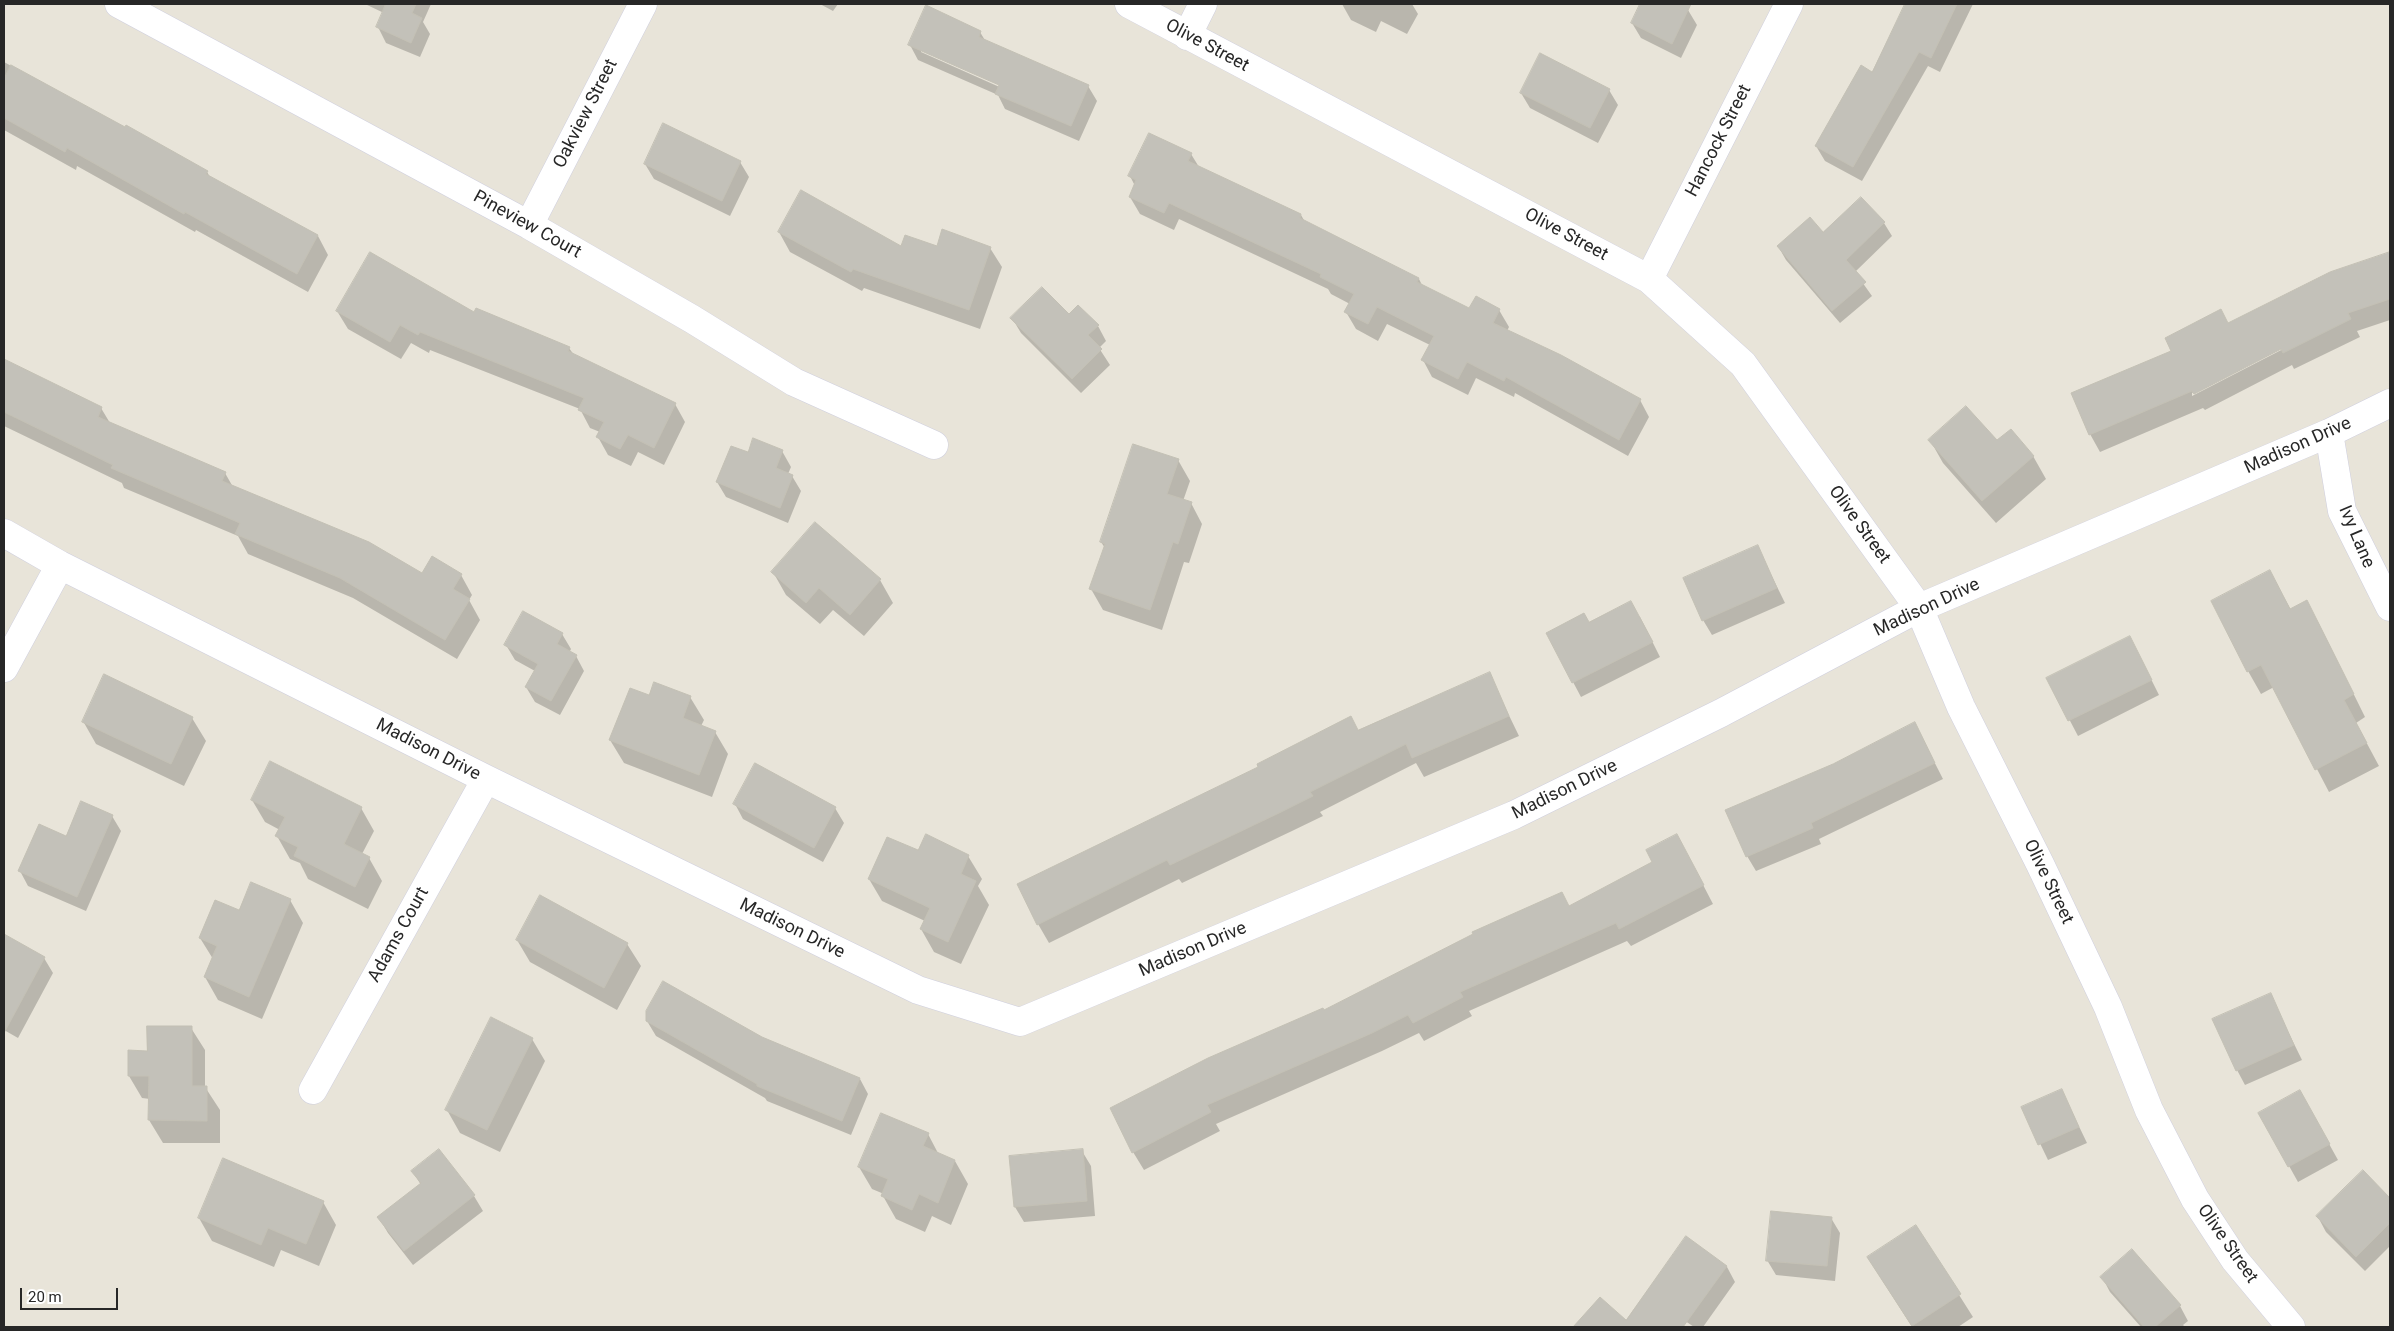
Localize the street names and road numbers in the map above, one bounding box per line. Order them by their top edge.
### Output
street label: Olive Street [1162,15,1252,77]
street label: Oakview Street [549,56,623,172]
street label: Hancock Street [1682,81,1756,201]
street label: Pineview Court [469,186,585,264]
street label: Olive Street [1521,204,1611,266]
street label: Madison Drive [2241,413,2355,479]
street label: Olive Street [1823,482,1895,568]
street label: Ivy Lane [2333,503,2379,571]
street label: Madison Drive [1871,574,1983,642]
street label: Madison Drive [372,714,484,786]
street label: Madison Drive [1509,755,1621,825]
street label: Olive Street [2018,836,2078,928]
street label: Adams Court [364,884,434,986]
street label: Madison Drive [736,894,848,964]
street label: Madison Drive [1136,918,1250,982]
street label: Olive Street [2192,1200,2262,1288]

